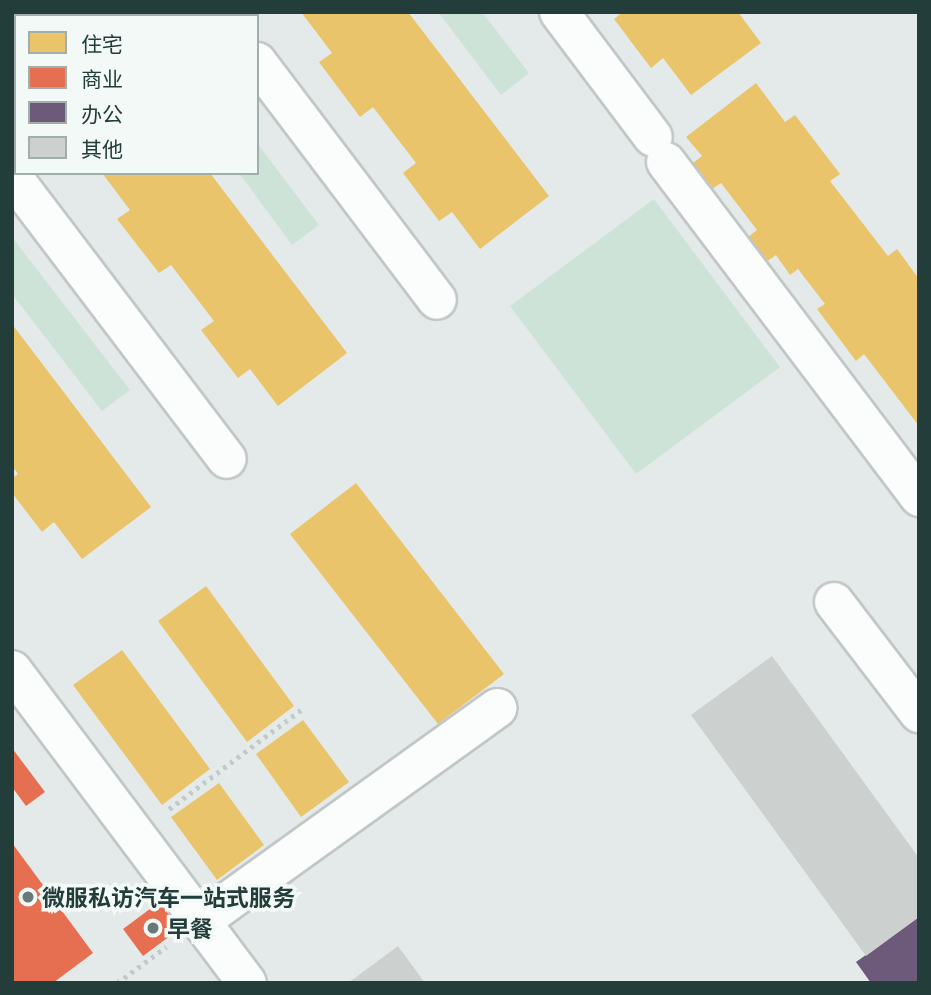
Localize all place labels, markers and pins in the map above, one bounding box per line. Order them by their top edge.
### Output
place label: 微服私访汽车一站式服务 [42,883,295,911]
marker: 微服私访汽车一站式服务 [20,889,36,905]
place label: 早餐 [167,914,213,942]
marker: 早餐 [145,920,161,936]

